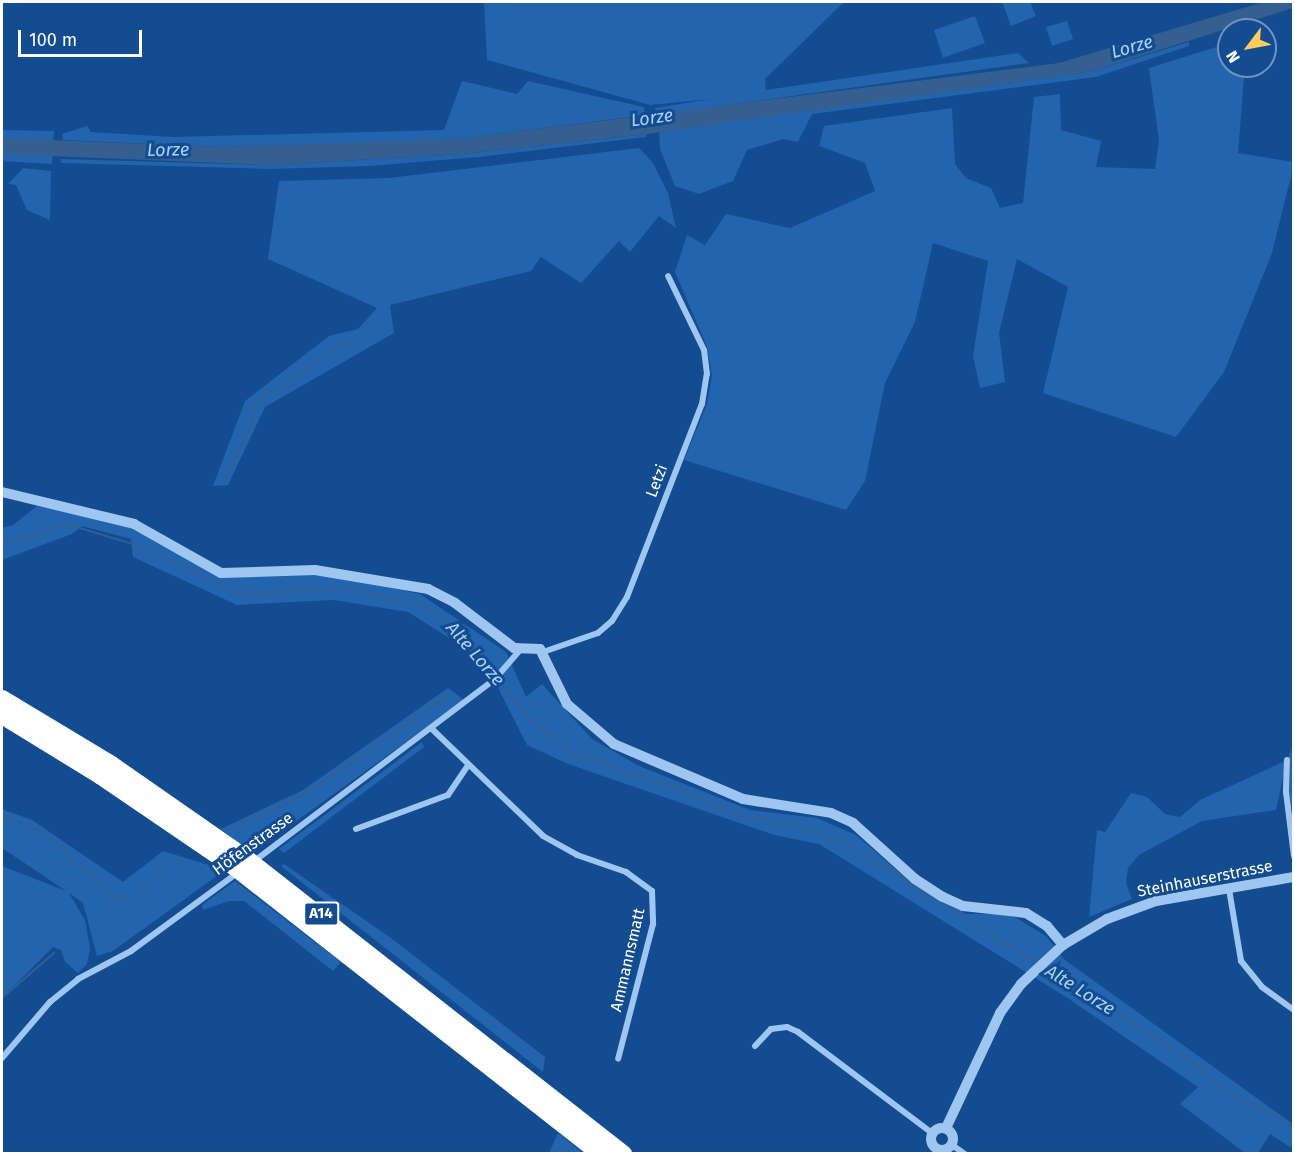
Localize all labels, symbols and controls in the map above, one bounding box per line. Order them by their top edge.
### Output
scale bar [21,18,146,56]
north arrow [1217,18,1277,78]
text: 100 m [29,29,77,51]
water label: Lorze [1109,31,1155,63]
text: N [1222,47,1244,66]
water label: Lorze [629,104,675,132]
water label: Lorze [147,139,189,161]
street label: Letzi [642,462,672,500]
water label: Alte Lorze [441,618,509,690]
street label: Höfenstrasse [209,808,297,880]
street label: Steinhauserstrasse [1136,856,1274,902]
road number: A14 [303,902,339,926]
street label: Ammannsmatt [607,906,649,1014]
water label: Alte Lorze [1041,960,1119,1020]

